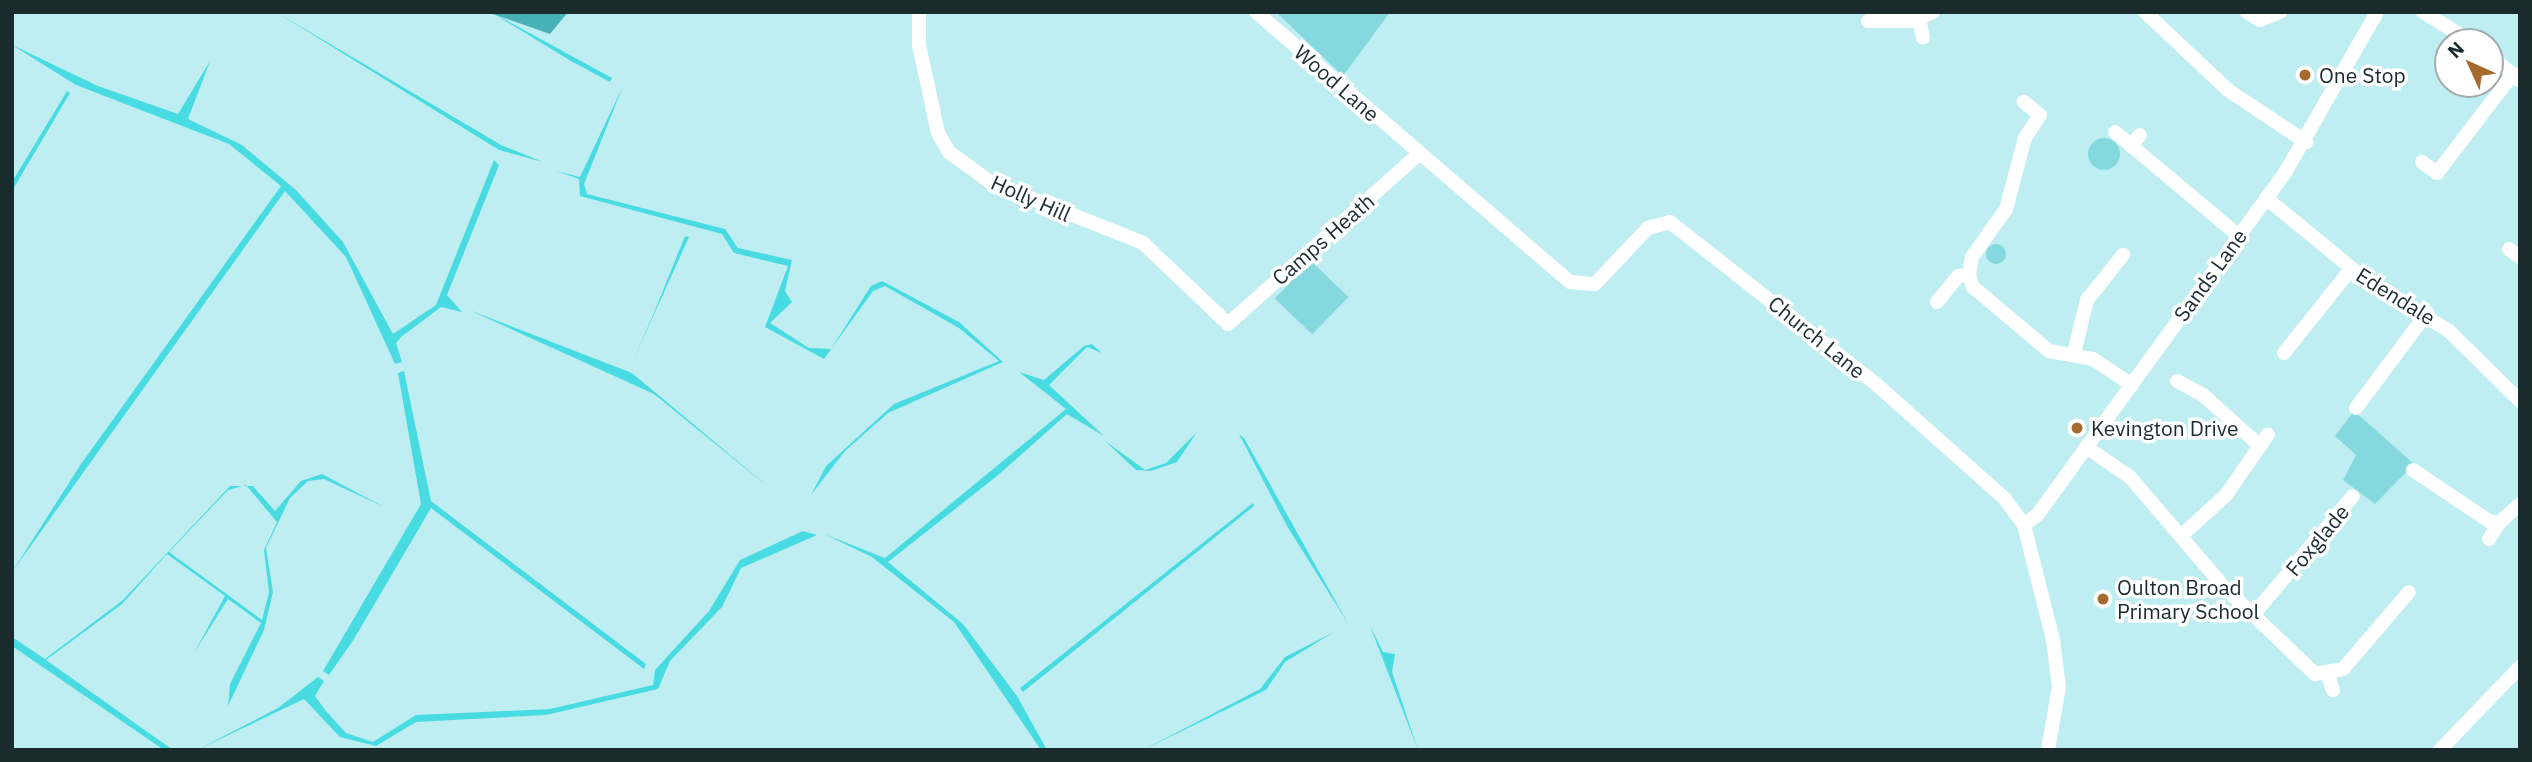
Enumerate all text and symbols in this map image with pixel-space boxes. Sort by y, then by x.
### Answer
north arrow [2434,28,2504,98]
text: N [2442,36,2469,63]
street label: Wood Lane [1289,39,1385,127]
place label: One Stop [2319,62,2406,88]
marker: One Stop [2297,67,2313,83]
street label: Holly Hill [987,169,1075,227]
street label: Camps Heath [1267,188,1379,290]
street label: Sands Lane [2168,224,2252,326]
street label: Edendale [2352,262,2440,330]
street label: Church Lane [1764,290,1870,384]
place label: Kevington Drive [2091,415,2238,441]
marker: Kevington Drive [2069,420,2085,436]
street label: Foxglade [2280,499,2354,581]
place label: Oulton Broad Primary School [2117,574,2259,624]
marker: Oulton Broad Primary School [2095,591,2111,607]

